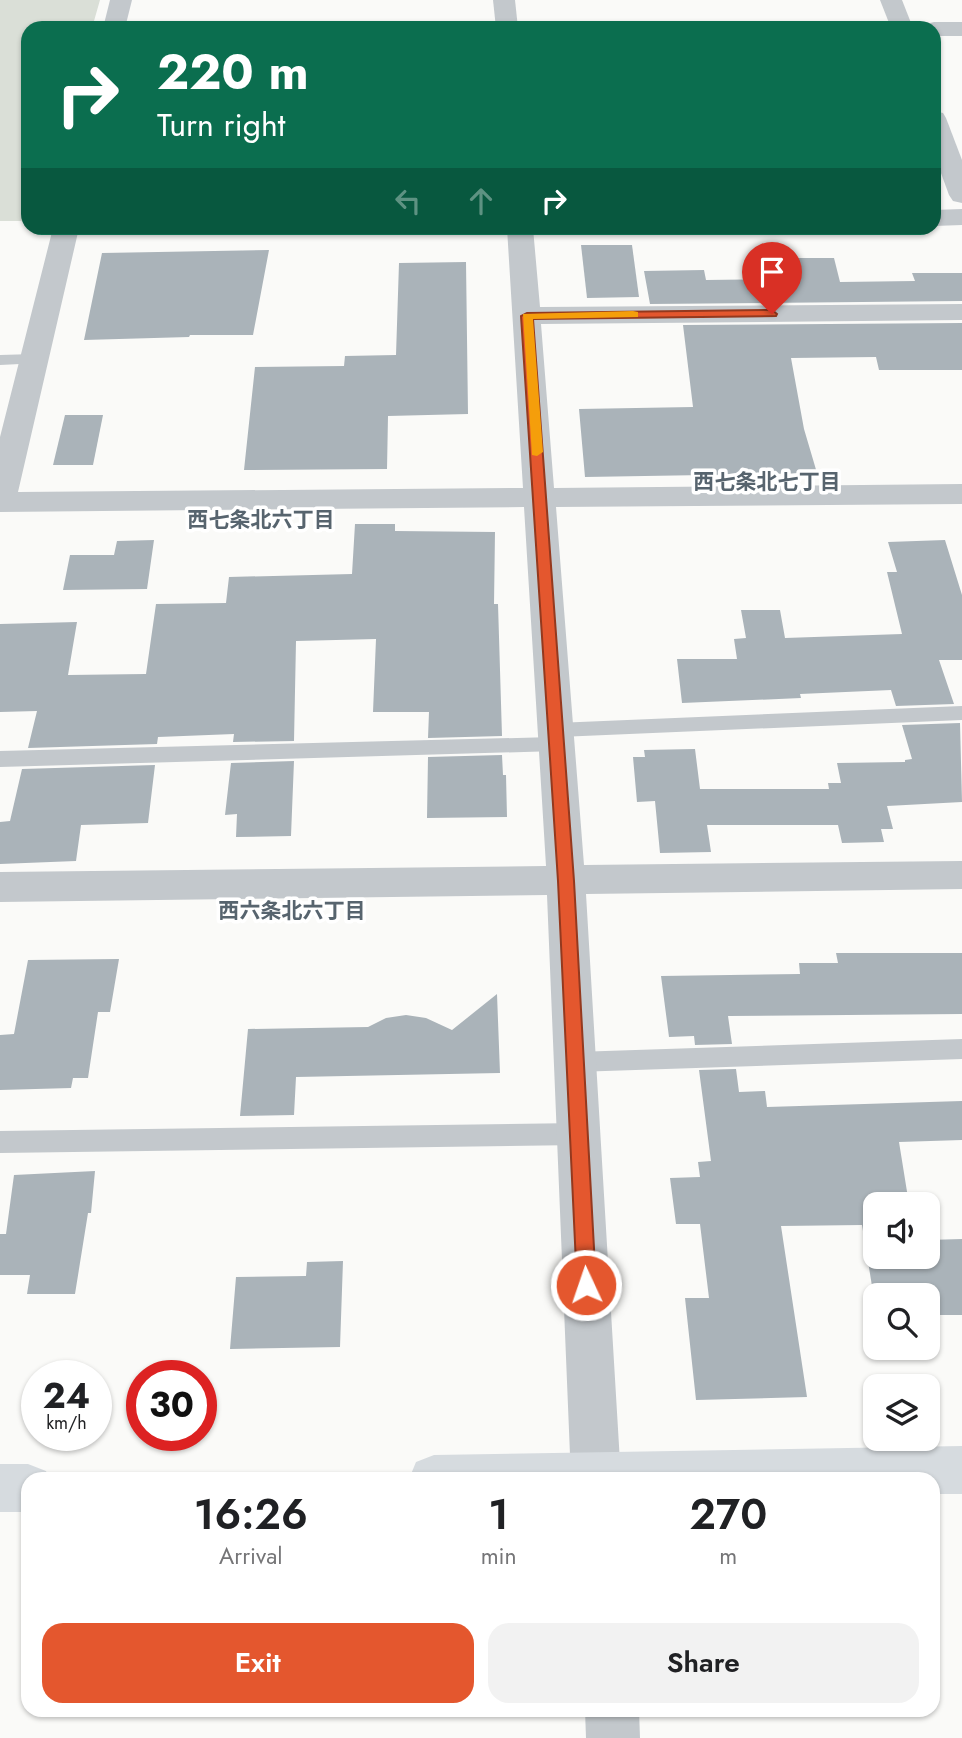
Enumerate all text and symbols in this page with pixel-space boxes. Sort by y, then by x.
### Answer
text: 220 m [157,37,309,107]
icon: right [42,49,133,140]
text: Turn right [157,102,286,148]
icon: left [389,182,427,220]
icon: ahead [462,182,500,220]
icon: right [535,182,573,220]
pin [742,242,802,314]
icon: arrive [753,253,791,291]
district label: 西七条北七丁目 [694,467,841,497]
district label: 西七条北六丁目 [188,505,335,535]
district label: 西六条北六丁目 [219,896,366,926]
map controls [863,1192,940,1451]
button: sound [863,1192,940,1269]
position arrow [549,1248,623,1322]
button: search [863,1283,940,1360]
speed limit sign: 30 [126,1360,217,1451]
text: 24 [43,1371,90,1421]
button: layers [863,1374,940,1451]
text: km/h [46,1410,87,1436]
text: 16:26 [194,1484,308,1545]
text: 1 [488,1484,509,1545]
text: 270 [689,1484,767,1545]
text: Arrival [219,1539,283,1573]
text: min [481,1539,517,1573]
text: m [719,1539,737,1573]
button: Exit [42,1623,474,1703]
button: Share [488,1623,919,1703]

